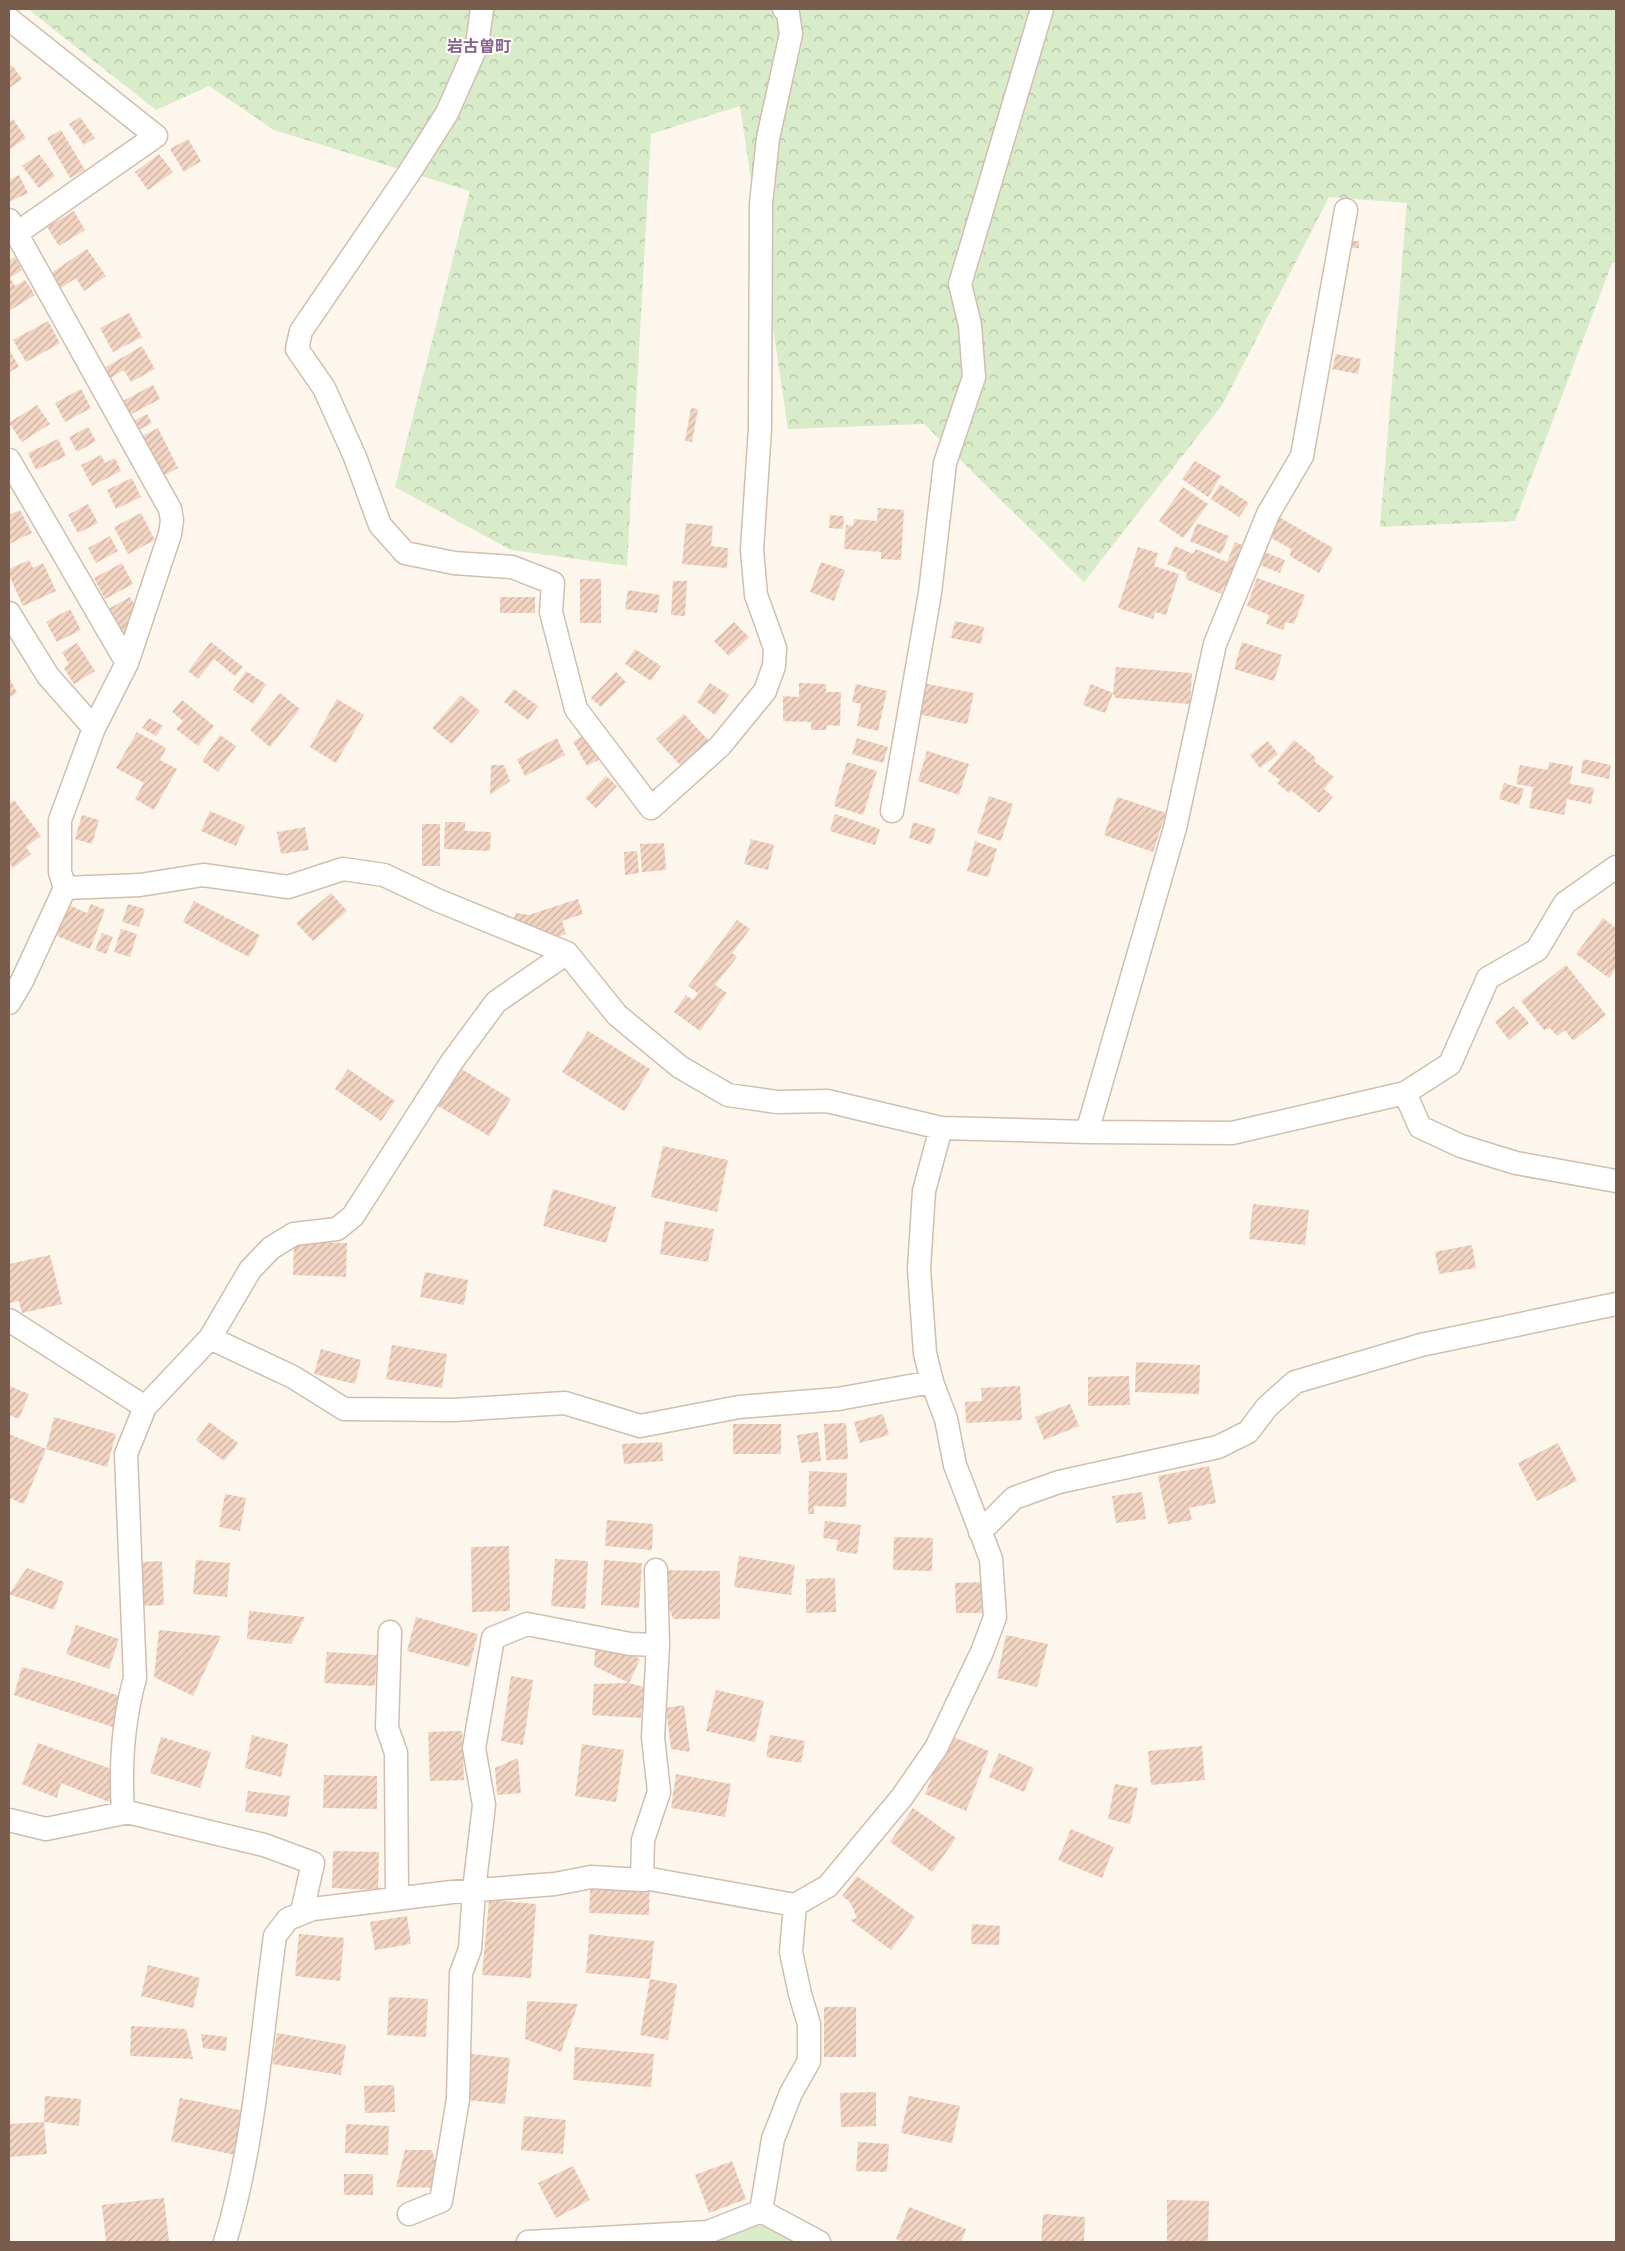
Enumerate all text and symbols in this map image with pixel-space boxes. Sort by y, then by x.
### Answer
district label: 岩古曽町 [447,38,511,55]

